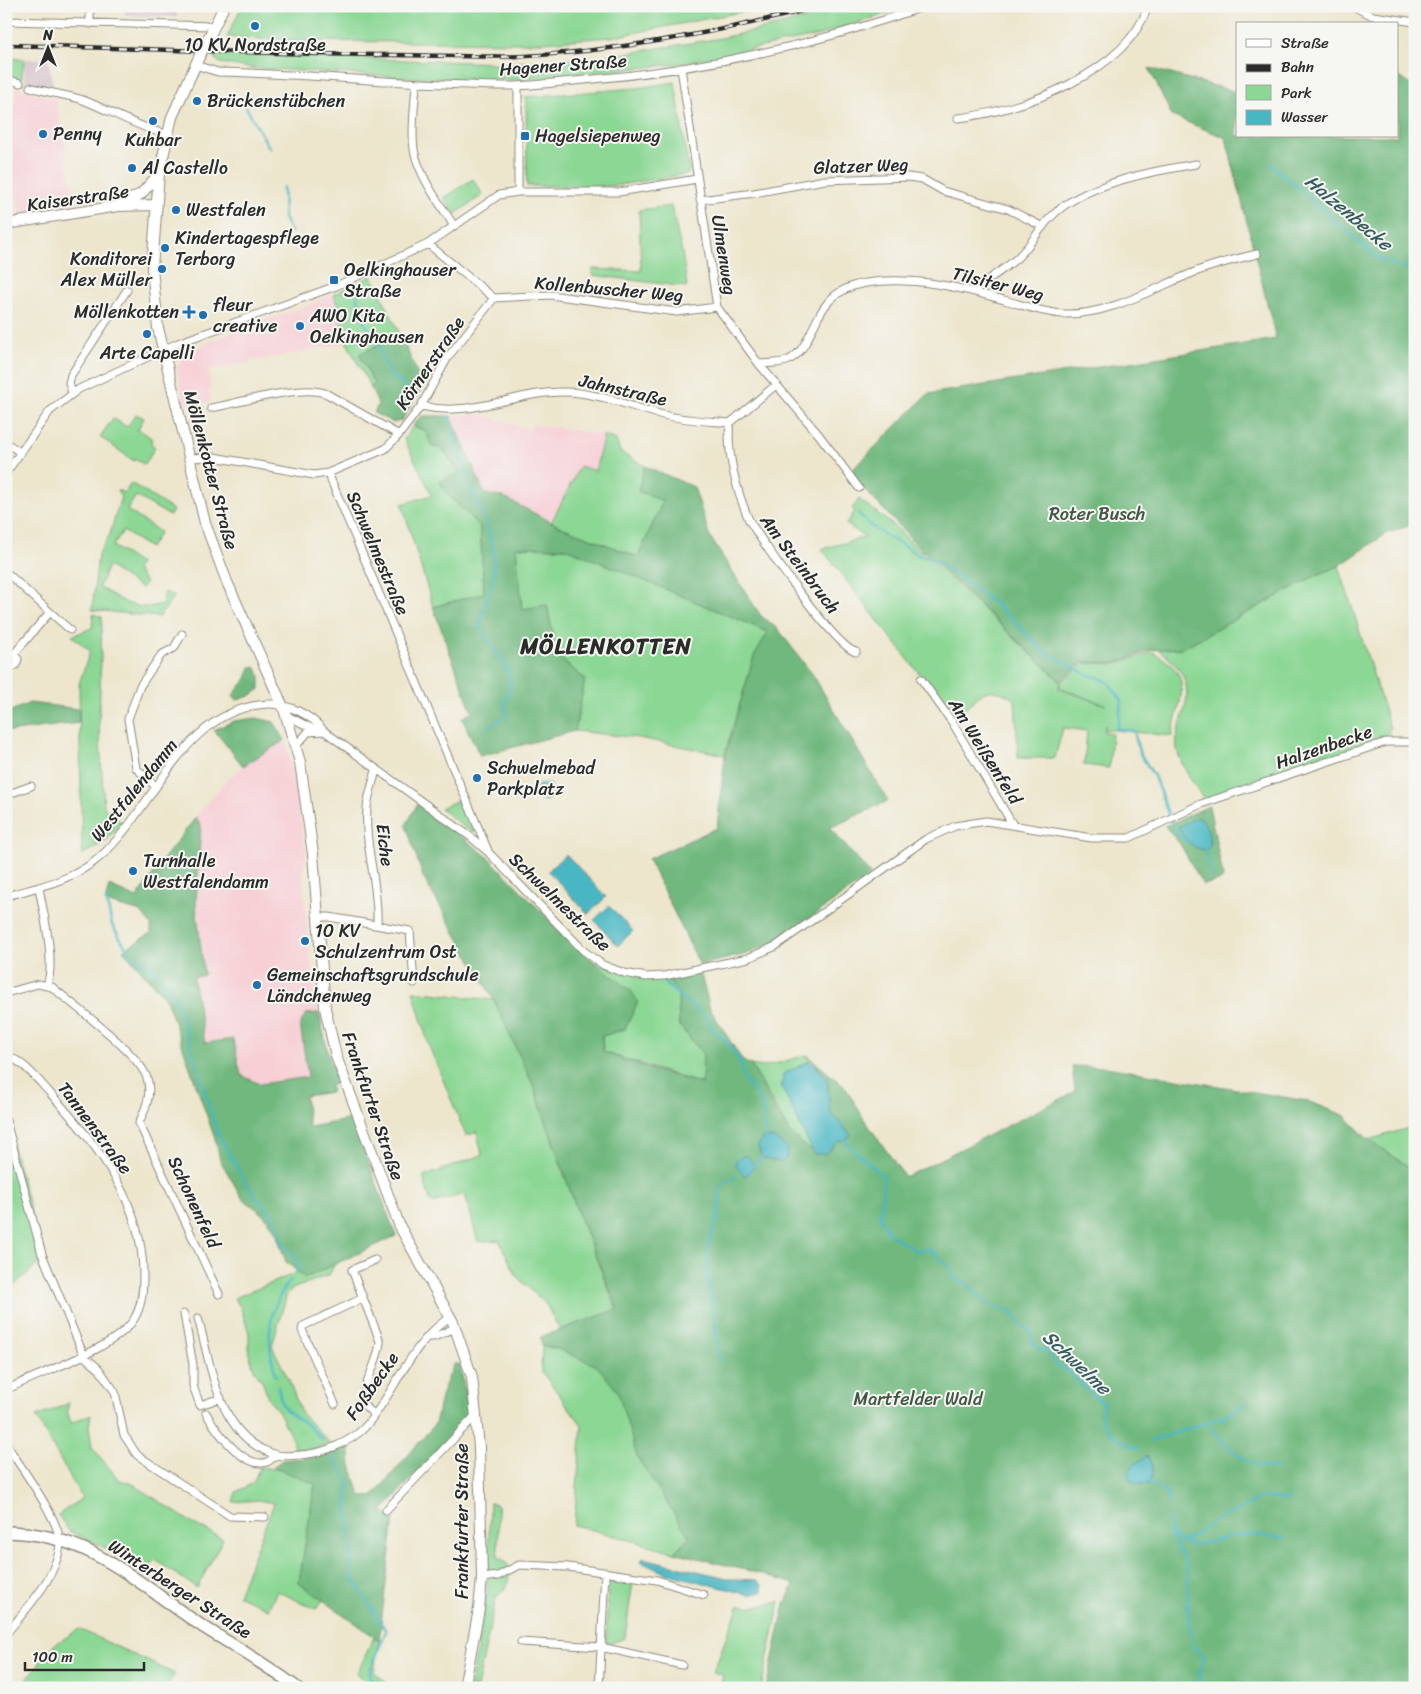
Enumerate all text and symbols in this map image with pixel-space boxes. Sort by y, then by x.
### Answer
marker: 10 KV Nordstraße [249,20,261,32]
north arrow [22,22,72,72]
legend [1236,22,1398,138]
text: N [42,23,53,48]
place label: 10 KV Nordstraße [184,29,326,61]
text: Straße [1281,30,1329,56]
street label: Hagener Straße [498,45,628,85]
text: Bahn [1281,54,1314,80]
text: Park [1281,80,1312,106]
place label: Brückenstübchen [207,85,346,117]
marker: Brückenstübchen [191,95,203,107]
text: Wasser [1281,104,1329,130]
marker: Kuhbar [147,115,159,127]
place label: Penny [53,118,103,150]
place label: Hagelsiepenweg [535,120,661,152]
place label: Kuhbar [125,124,183,156]
marker: Penny [37,128,49,140]
marker: Hagelsiepenweg [519,130,531,142]
street label: Glatzer Weg [813,148,909,184]
place label: Al Castello [141,152,228,184]
marker: Al Castello [126,162,138,174]
water label: Halzenbecke [1297,166,1402,261]
street label: Kaiserstraße [25,175,131,221]
place label: Westfalen [186,194,266,226]
marker: Westfalen [170,204,182,216]
street label: Ulmenweg [702,213,746,297]
place label: Kindertagespflege Terborg [175,222,319,275]
marker: Kindertagespflege Terborg [159,242,171,254]
place label: Konditorei Alex Müller [60,243,154,296]
place label: Oelkinghauser Straße [344,254,457,307]
street label: Tilsiter Weg [949,257,1047,311]
marker: Konditorei Alex Müller [156,263,168,275]
street label: Kollenbuscher Weg [533,267,685,311]
marker: Oelkinghauser Straße [328,274,340,286]
place label: fleur creative [213,289,278,342]
place label: Möllenkotten [74,296,179,328]
place label: AWO Kita Oelkinghausen [309,300,424,353]
marker: Möllenkotten [183,306,195,318]
marker: fleur creative [197,309,209,321]
street label: Körnerstraße [387,309,473,416]
marker: AWO Kita Oelkinghausen [294,320,306,332]
marker: Arte Capelli [141,328,153,340]
place label: Arte Capelli [99,337,195,369]
street label: Jahnstraße [575,364,670,416]
street label: Möllenkotter Straße [174,387,248,553]
street label: Schwelmestraße [337,486,419,620]
park label: Roter Busch [1049,498,1145,530]
street label: Am Steinbruch [751,506,849,621]
district label: MÖLLENKOTTEN [519,627,692,666]
street label: Am Weißenfeld [939,690,1031,812]
street label: Halzenbecke [1271,715,1377,779]
street label: Westfalendamm [82,731,186,849]
place label: Schwelmebad Parkplatz [487,752,596,805]
marker: Schwelmebad Parkplatz [471,772,483,784]
street label: Eiche [367,822,403,868]
street label: Schwelmestraße [501,844,619,960]
place label: Turnhalle Westfalendamm [143,845,269,898]
marker: Turnhalle Westfalendamm [127,865,139,877]
place label: 10 KV Schulzentrum Ost [315,915,457,968]
marker: 10 KV Schulzentrum Ost [299,935,311,947]
place label: Gemeinschaftsgrundschule Ländchenweg [267,959,479,1012]
marker: Gemeinschaftsgrundschule Ländchenweg [251,979,263,991]
street label: Frankfurter Straße [333,1027,413,1185]
street label: Tannenstraße [49,1074,141,1182]
street label: Schonenfeld [159,1151,230,1255]
water label: Schwelme [1035,1322,1120,1405]
street label: Foßbecke [337,1345,408,1427]
park label: Martfelder Wald [854,1383,984,1415]
street label: Frankfurter Straße [446,1443,478,1599]
street label: Winterberger Straße [102,1530,259,1648]
scale bar [25,1639,144,1671]
text: 100 m [32,1644,73,1670]

